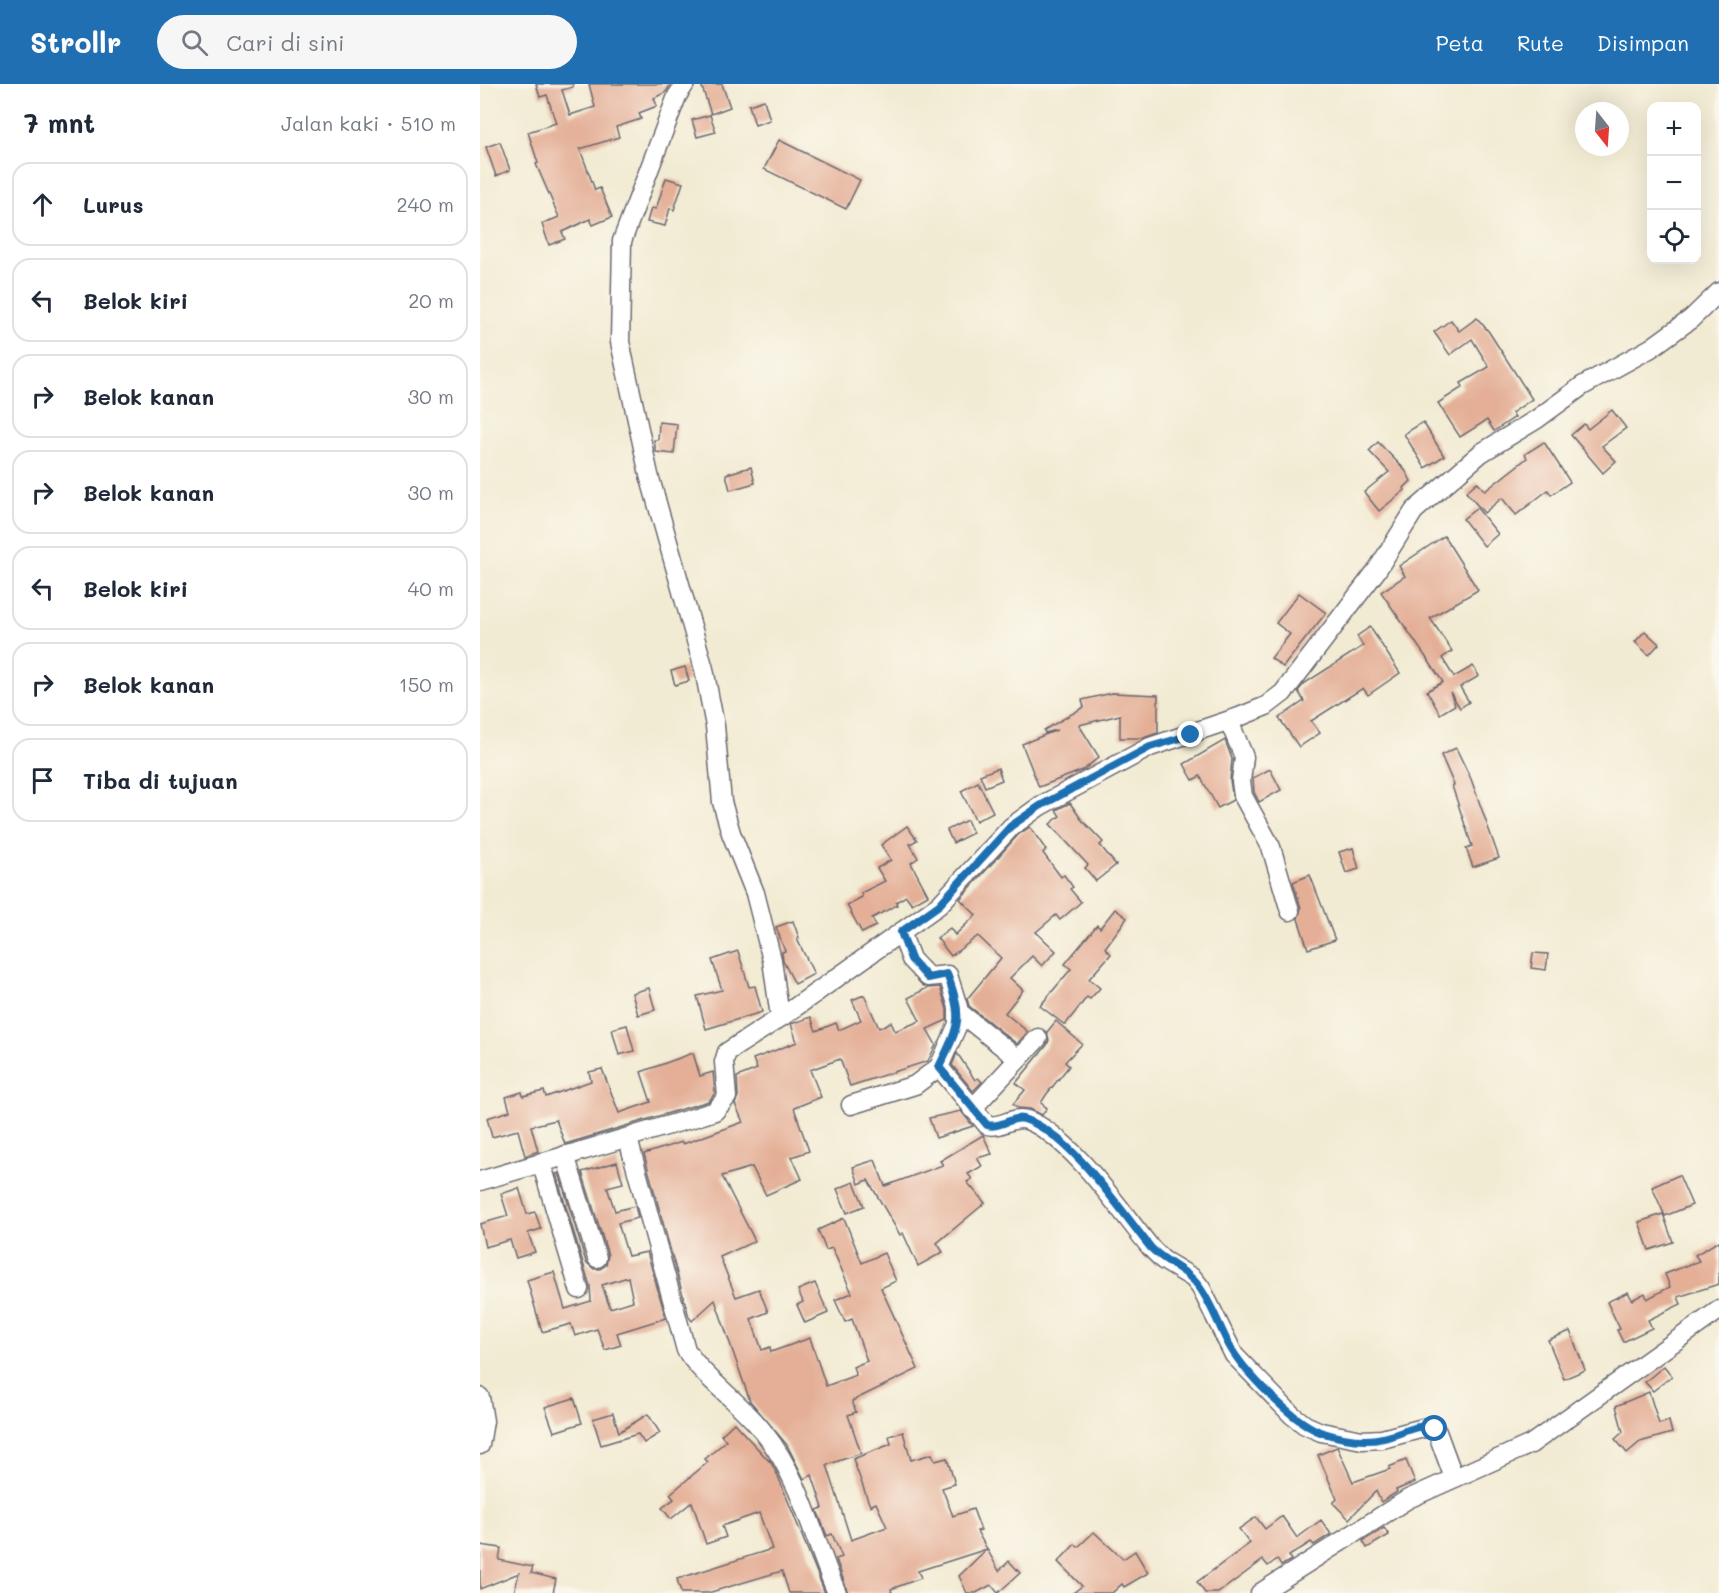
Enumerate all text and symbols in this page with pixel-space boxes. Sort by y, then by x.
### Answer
search box [157,15,577,69]
text: Strollr [30,24,121,60]
icon: search [178,26,211,59]
text: Cari di sini [226,28,345,57]
text: Peta [1436,29,1484,56]
text: Rute [1517,29,1564,56]
text: Disimpan [1597,29,1689,56]
north arrow [1575,102,1629,156]
map controls [1647,102,1701,264]
button: + [1647,102,1701,156]
text: 7 mnt [24,106,95,140]
text: Jalan kaki · 510 m [281,110,456,136]
button: − [1647,156,1701,210]
icon: ahead [26,188,59,221]
text: Lurus [83,190,144,219]
text: 240 m [396,191,454,217]
button: locate [1647,210,1701,264]
icon: left [26,284,59,317]
text: Belok kiri [83,286,188,315]
text: 20 m [408,287,454,313]
icon: right [26,380,59,413]
text: Belok kanan [83,382,214,411]
text: 30 m [408,383,454,409]
icon: right [26,476,59,509]
text: Belok kanan [83,478,214,507]
text: 30 m [408,479,454,505]
icon: left [26,572,59,605]
text: Belok kiri [83,574,188,603]
text: 40 m [408,575,454,601]
icon: right [26,668,59,701]
text: Belok kanan [83,670,214,699]
text: 150 m [399,671,454,697]
route end [1177,721,1203,747]
icon: arrive [26,764,59,797]
text: Tiba di tujuan [83,766,238,795]
route start [1421,1415,1447,1441]

